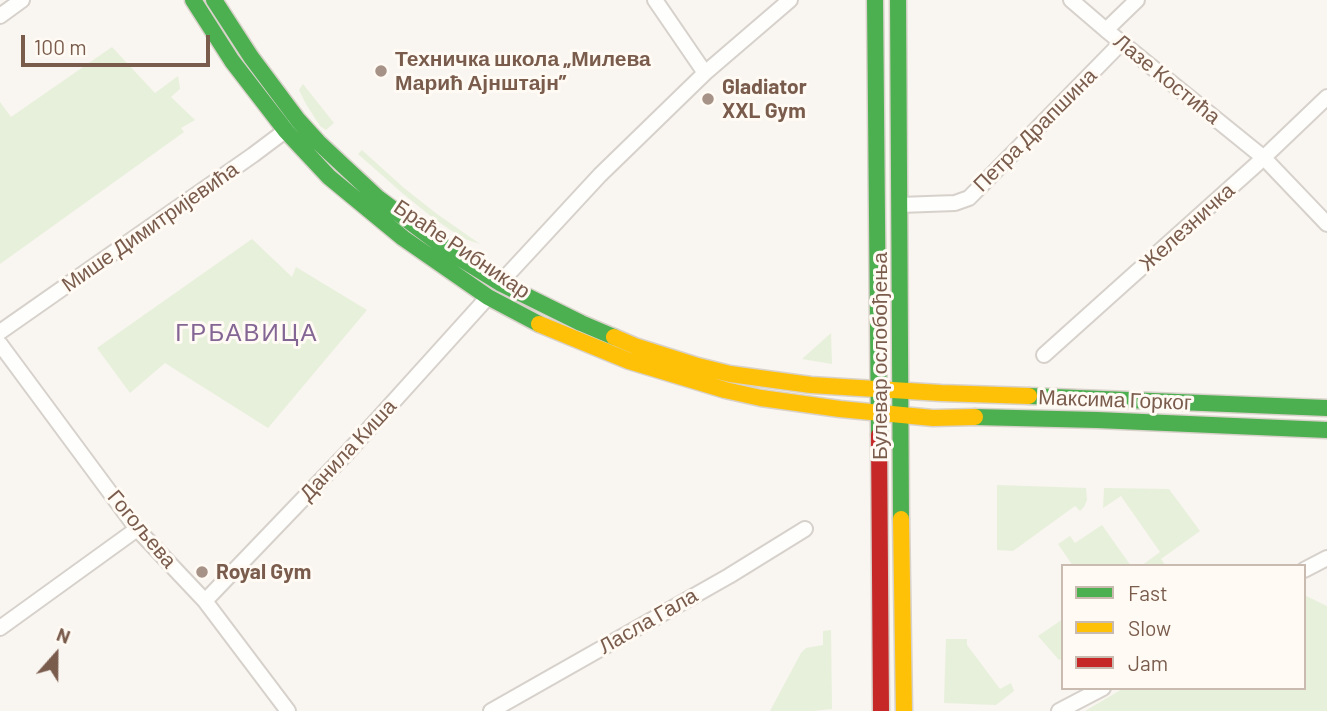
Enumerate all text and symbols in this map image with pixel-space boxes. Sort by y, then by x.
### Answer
scale bar [24,21,214,65]
street label: Лазе Костића [1109,28,1225,130]
text: 100 m [34,34,87,59]
place label: Техничка школа „Милева Марић Ајнштајн” [395,46,651,96]
marker: Техничка школа „Милева Марић Ајнштајн” [373,63,389,79]
street label: Петра Драпшина [968,63,1102,197]
place label: Gladiator XXL Gym [722,74,807,124]
marker: Gladiator XXL Gym [700,91,716,107]
street label: Мише Димитријевића [57,157,243,297]
street label: Железничка [1134,178,1240,276]
street label: Браће Рибникар [389,194,535,304]
street label: Булевар ослобођења [867,252,893,460]
district label: ГРБАВИЦА [176,319,318,347]
street label: Максима Горког [1038,385,1192,415]
street label: Данила Киша [295,394,401,506]
street label: Гогољева [102,485,182,573]
place label: Royal Gym [216,559,311,585]
marker: Royal Gym [194,564,210,580]
legend [1061,564,1306,690]
text: Fast [1128,580,1168,605]
street label: Ласла Гала [594,583,702,659]
text: Slow [1128,615,1171,640]
north arrow [21,620,91,690]
text: N [54,622,74,648]
text: Jam [1128,650,1168,675]

